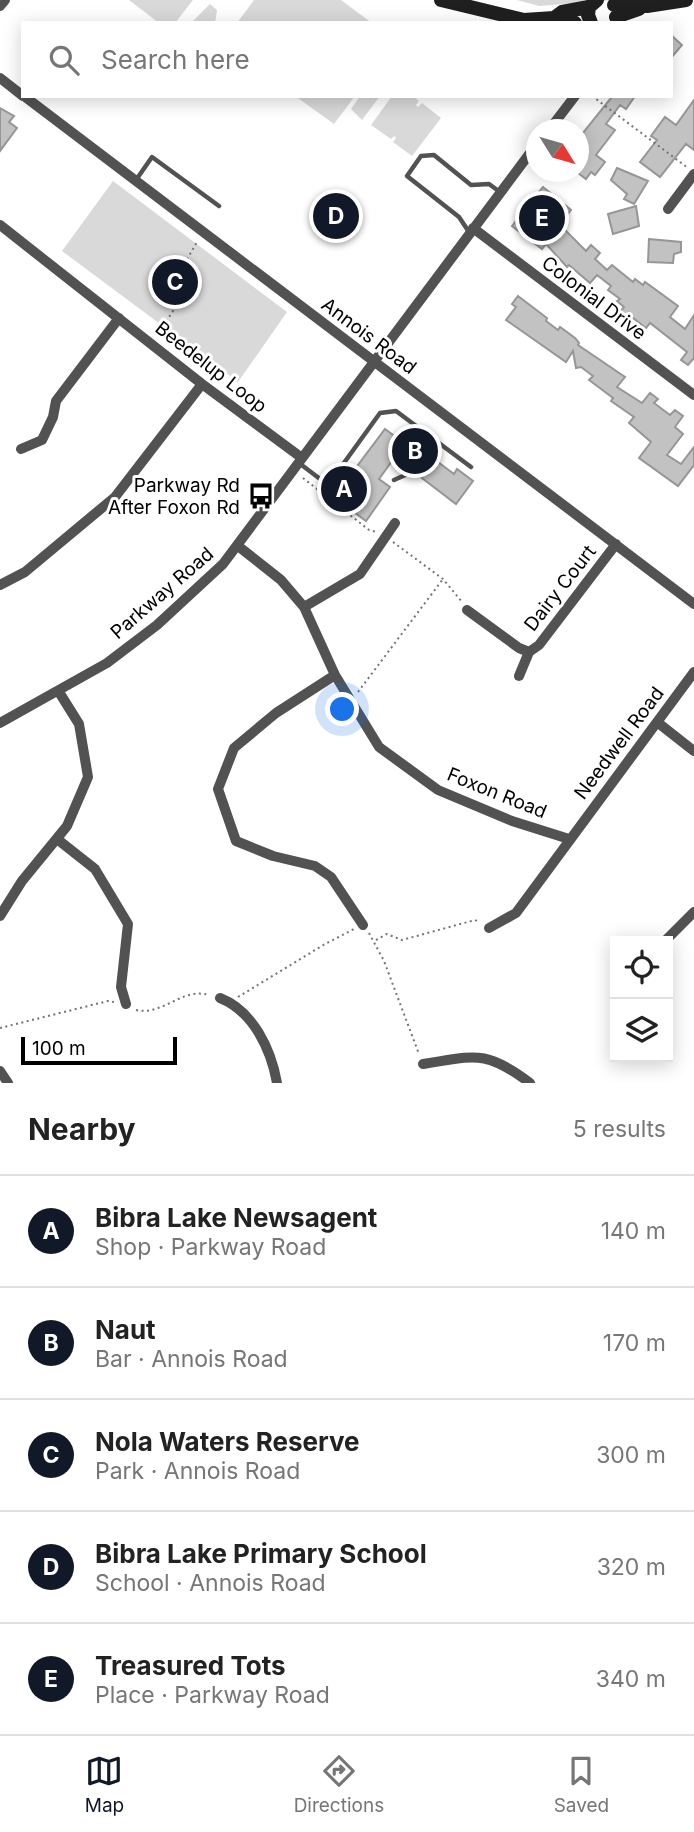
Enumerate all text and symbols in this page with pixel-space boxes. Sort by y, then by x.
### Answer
search box [21,21,673,98]
icon: search [45,41,83,79]
text: Search here [101,44,250,75]
north arrow [526,119,589,182]
pin: D [313,190,359,242]
pin: E [519,192,565,244]
street label: Colonial Drive [537,251,651,345]
pin: C [152,256,198,308]
street label: Annois Road [317,293,421,379]
street label: Beedelup Loop [151,316,271,418]
pin: B [392,425,438,477]
pin: A [321,463,367,515]
place label: Parkway Rd After Foxon Rd [108,474,240,519]
bus stop icon: Parkway Rd After Foxon Rd [246,481,276,511]
street label: Dairy Court [519,540,601,636]
street label: Parkway Road [106,542,218,644]
street label: Needwell Road [569,682,669,804]
your location [325,692,359,726]
street label: Foxon Road [444,763,550,823]
map controls [610,936,673,1062]
button: locate [610,936,673,999]
button: layers [610,999,673,1062]
scale bar [21,1034,177,1066]
text: 100 m [32,1037,86,1060]
text: Nearby [28,1111,136,1147]
text: 5 results [573,1115,666,1143]
text: Bibra Lake Newsagent [95,1202,377,1233]
text: A [42,1217,60,1245]
text: 140 m [601,1217,666,1245]
text: Shop · Parkway Road [95,1233,326,1261]
text: Naut [95,1314,156,1345]
text: B [43,1329,59,1357]
text: 170 m [603,1329,666,1357]
text: Bar · Annois Road [95,1345,288,1373]
text: Nola Waters Reserve [95,1426,360,1457]
text: C [42,1441,60,1469]
text: 300 m [596,1441,666,1469]
text: Park · Annois Road [95,1457,300,1485]
text: Bibra Lake Primary School [95,1538,427,1569]
text: D [43,1553,59,1581]
text: 320 m [597,1553,666,1581]
text: School · Annois Road [95,1569,326,1597]
text: Treasured Tots [95,1650,286,1681]
text: E [44,1665,58,1693]
text: 340 m [596,1665,666,1693]
text: Place · Parkway Road [95,1681,330,1709]
tab: Map [85,1752,124,1817]
tab: Directions [294,1752,384,1817]
tab: Saved [554,1752,609,1817]

